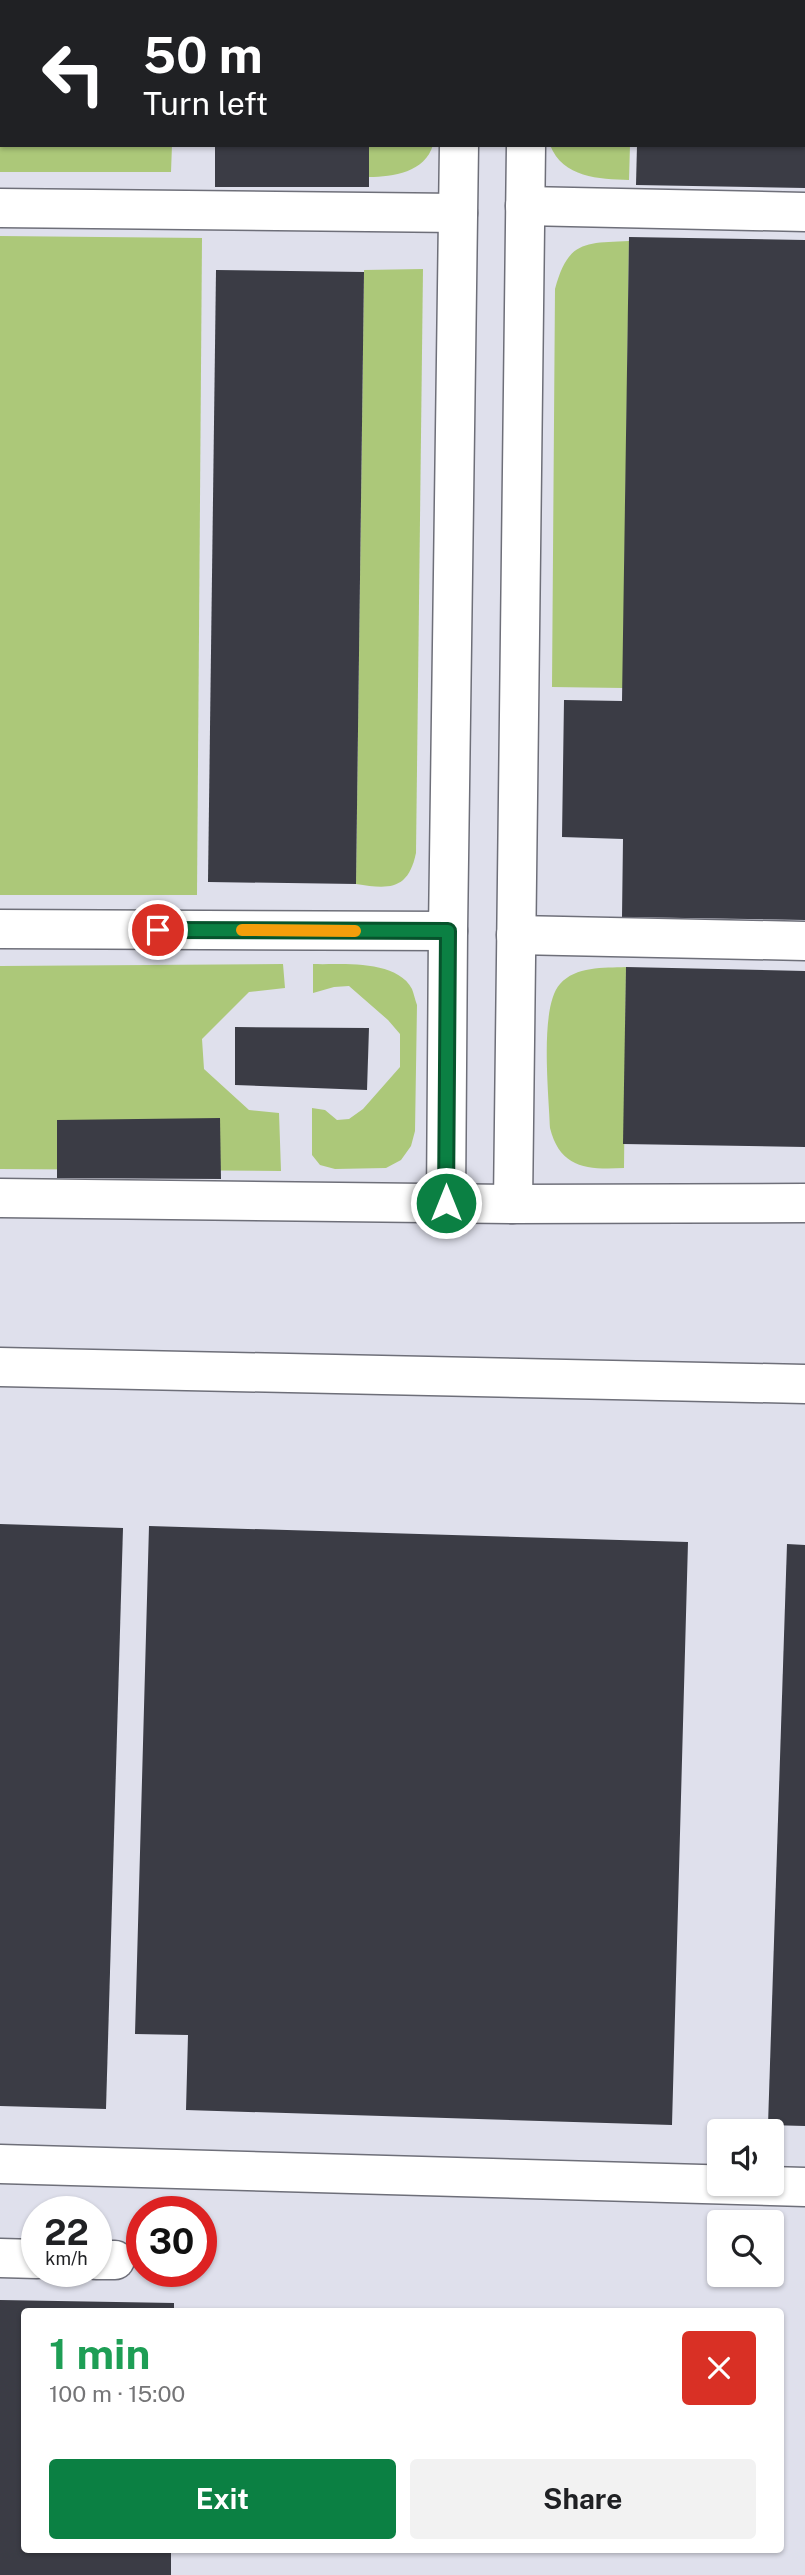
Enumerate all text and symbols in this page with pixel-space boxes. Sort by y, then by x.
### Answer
text: 50 m [143,26,263,84]
icon: left [28,28,119,119]
text: Turn left [143,85,268,122]
pin [128,900,188,960]
icon: arrive [139,911,177,949]
position arrow [409,1166,483,1240]
map controls [707,2119,784,2287]
button: sound [707,2119,784,2196]
speed limit sign: 30 [126,2196,217,2287]
button: search [707,2210,784,2287]
text: 22 [44,2212,89,2253]
text: km/h [45,2248,88,2269]
text: 1 min [49,2329,150,2378]
button: close [682,2331,756,2405]
text: 100 m · 15:00 [49,2380,185,2407]
button: Exit [49,2459,396,2539]
button: Share [410,2459,756,2539]

